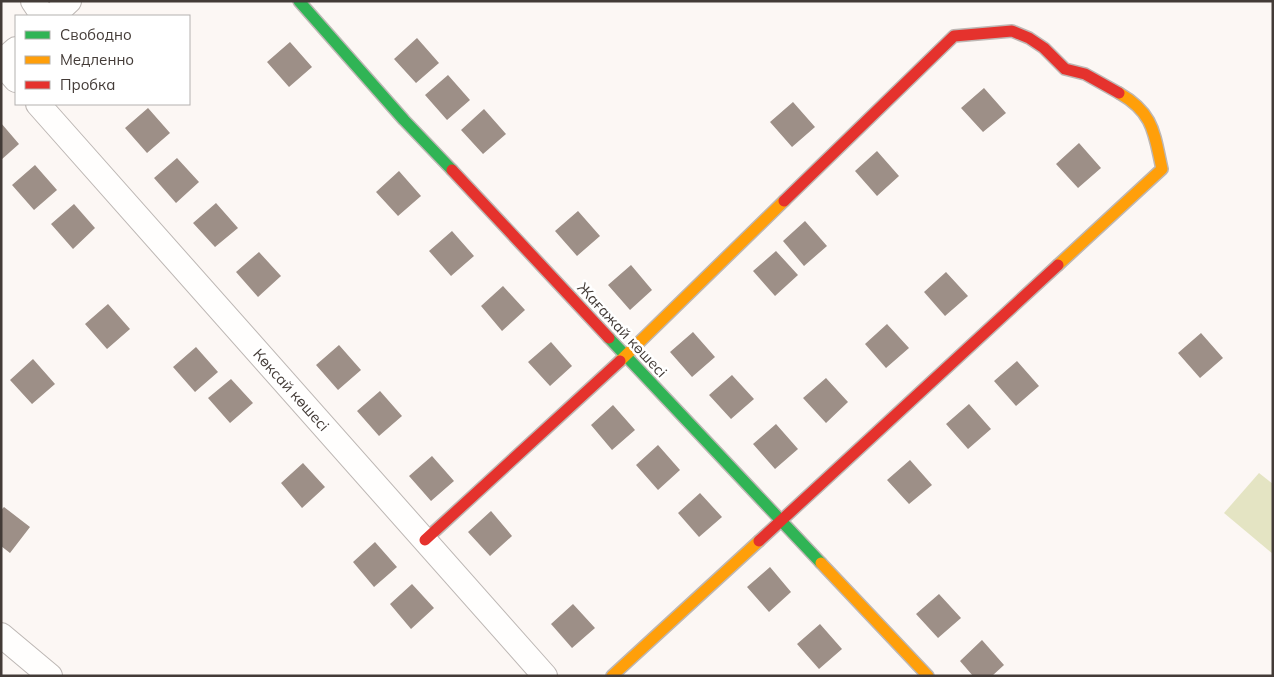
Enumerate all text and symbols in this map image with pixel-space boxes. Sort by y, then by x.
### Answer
legend [15,15,190,105]
text: Свободно [60,25,132,44]
text: Медленно [60,50,134,69]
text: Пробка [60,75,115,94]
street label: Жағажай көшесі [573,278,671,381]
street label: Көксай көшесі [249,344,333,435]

